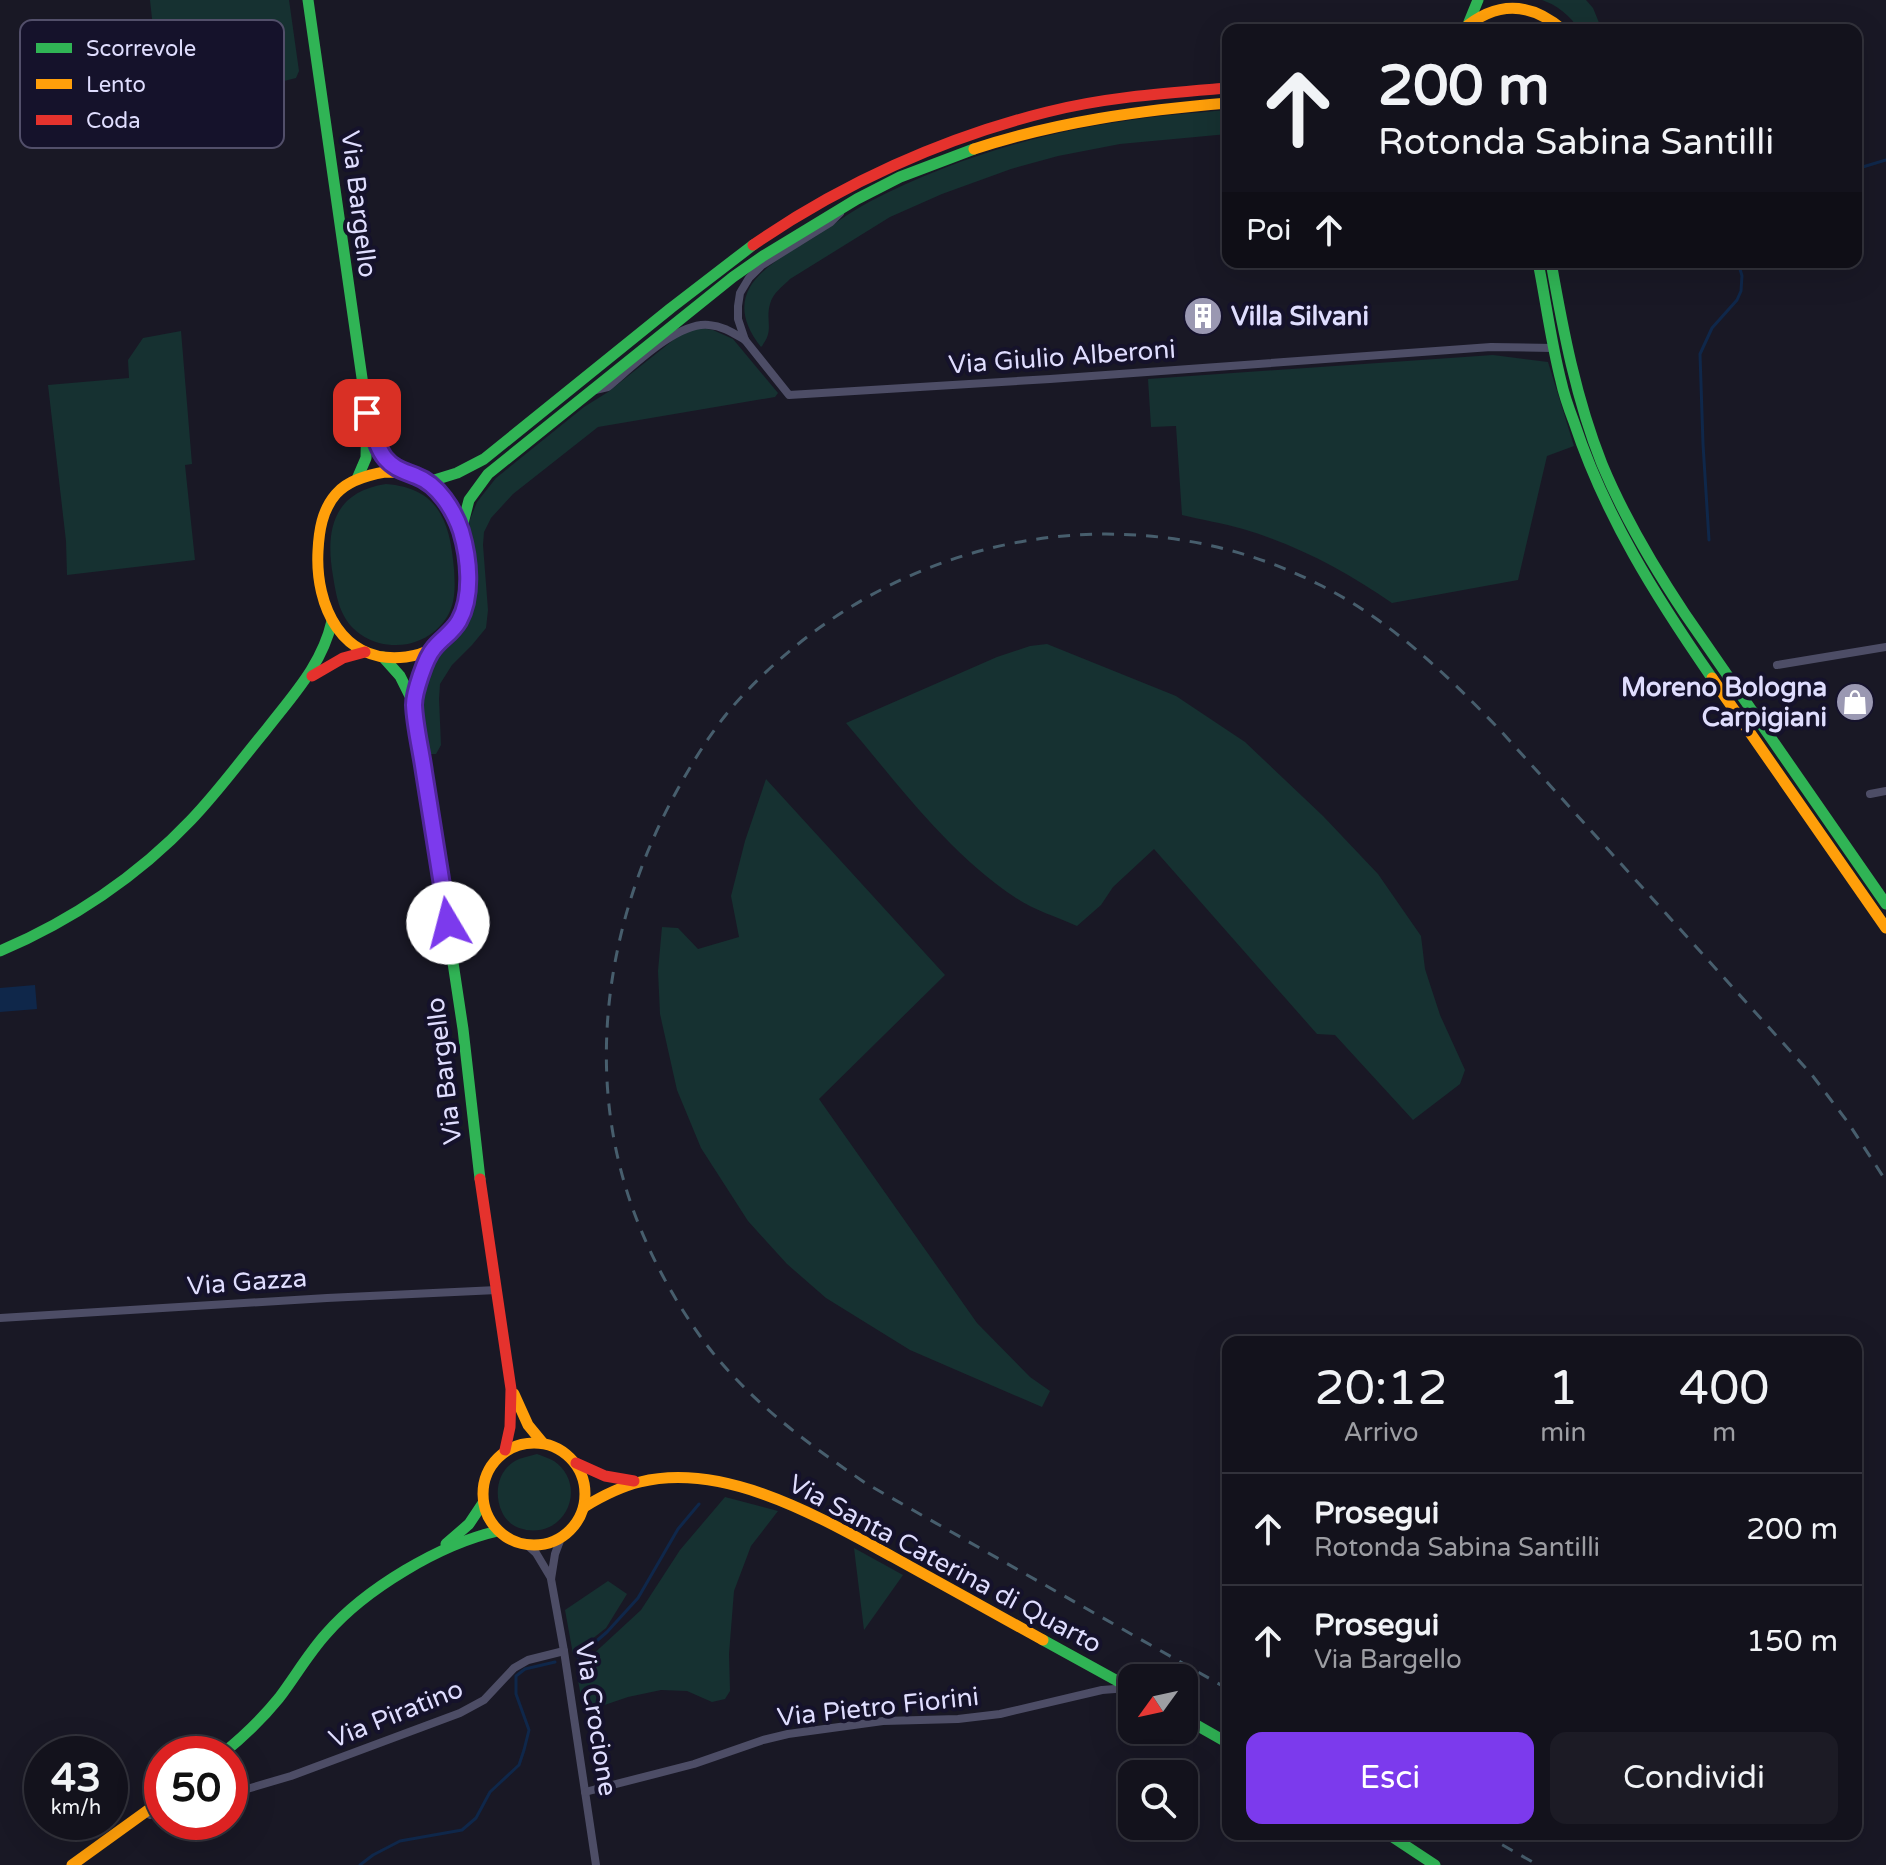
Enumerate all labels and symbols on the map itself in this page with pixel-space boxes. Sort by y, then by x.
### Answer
legend [20,20,284,148]
text: Scorrevole [86,36,196,62]
text: Lento [86,72,146,98]
text: Coda [86,108,141,134]
street label: Via Bargello [335,129,383,279]
building icon: Villa Silvani [1182,295,1224,337]
place label: Villa Silvani [1231,301,1369,332]
street label: Via Giulio Alberoni [947,334,1177,380]
pin [333,379,401,447]
place label: Moreno Bologna Carpigiani [1621,672,1827,733]
shop icon: Moreno Bologna Carpigiani [1834,681,1876,723]
position arrow [406,881,490,965]
street label: Via Bargello [420,996,468,1146]
street label: Via Gazza [186,1262,308,1302]
street label: Via Santa Caterina di Quarto [783,1468,1107,1660]
street label: Via Crocione [569,1640,623,1798]
north arrow [1118,1664,1198,1744]
street label: Via Piratino [325,1673,467,1755]
street label: Via Pietro Fiorini [776,1681,980,1733]
speed limit sign: 50 [144,1736,248,1840]

